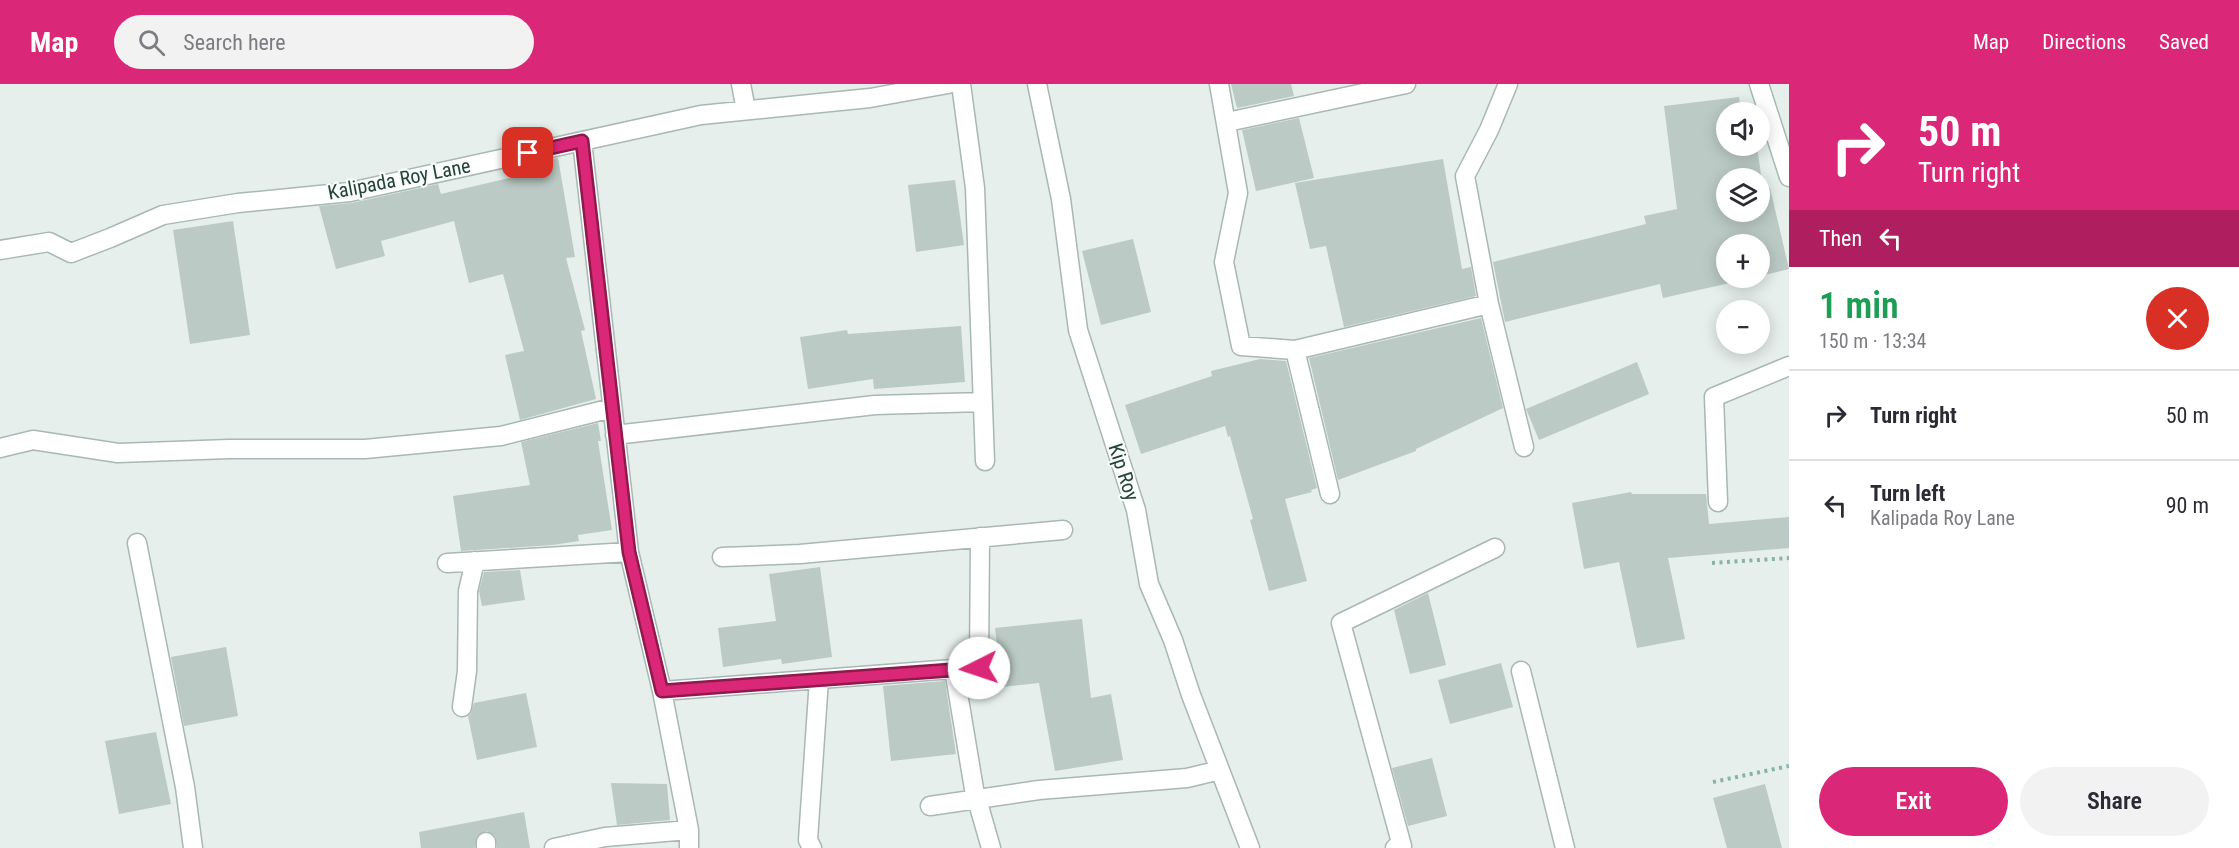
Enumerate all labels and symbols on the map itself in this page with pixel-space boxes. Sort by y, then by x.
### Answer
pin [502,127,553,178]
street label: Kalipada Roy Lane [326,153,472,205]
street label: Kip Roy [1104,440,1144,504]
position arrow [947,636,1011,700]

